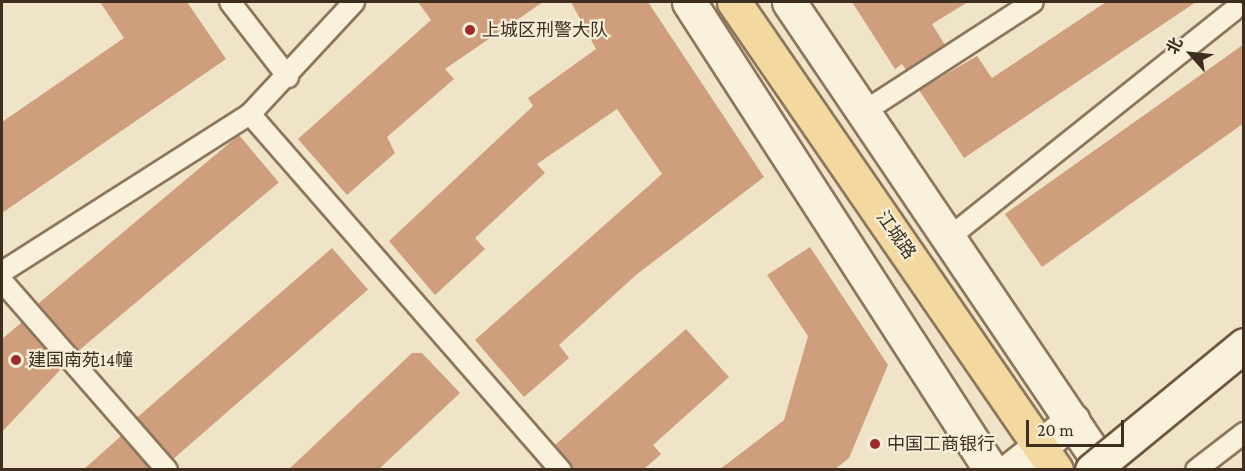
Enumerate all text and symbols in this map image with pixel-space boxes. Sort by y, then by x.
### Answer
place label: 上城区刑警大队 [482,19,608,41]
marker: 上城区刑警大队 [463,23,477,37]
north arrow [1161,24,1221,84]
text: 北 [1163,35,1186,57]
street label: 江城路 [872,207,920,263]
place label: 建国南苑14幢 [28,349,133,371]
marker: 建国南苑14幢 [9,353,23,367]
scale bar [1029,408,1126,446]
text: 20 m [1037,420,1074,440]
place label: 中国工商银行 [887,433,995,455]
marker: 中国工商银行 [868,437,882,451]

